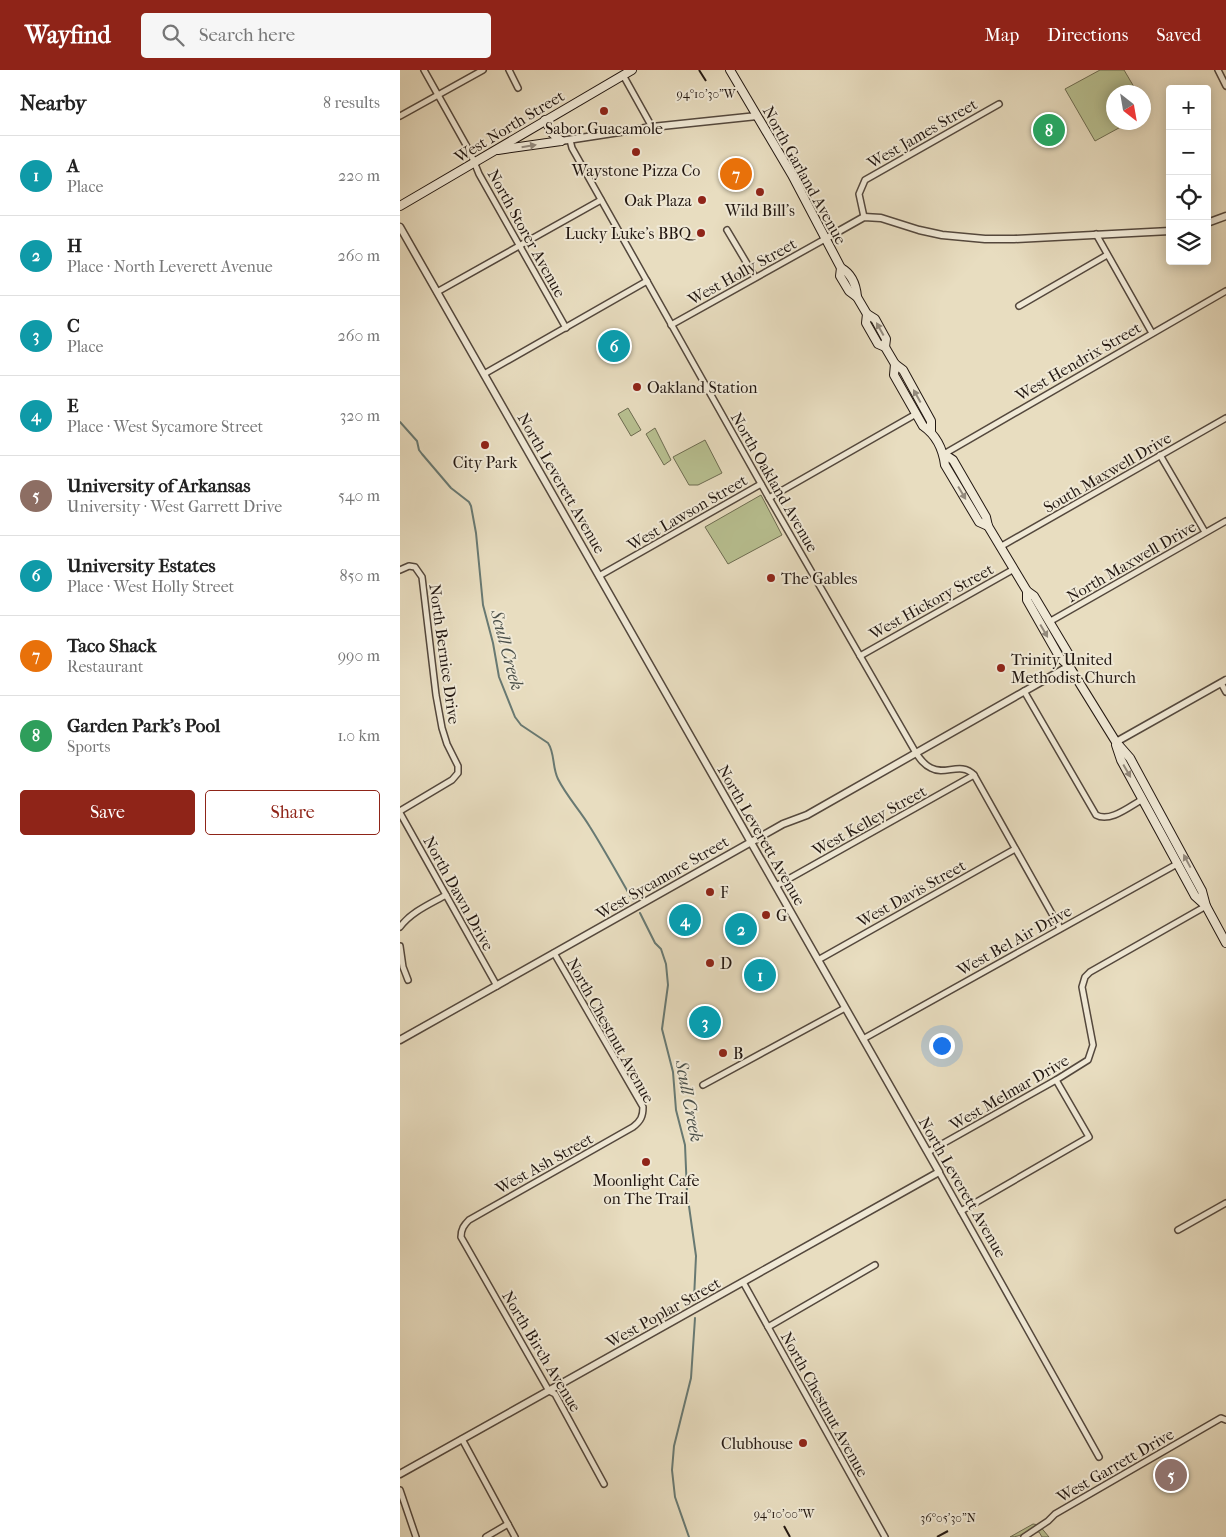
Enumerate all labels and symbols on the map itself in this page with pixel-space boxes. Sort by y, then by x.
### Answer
north arrow [1106,85,1151,130]
street label: West North Street [450,86,568,167]
text: 94°10'30"W [676,87,737,101]
street label: West James Street [863,94,981,173]
street label: North Garland Avenue [759,103,851,248]
marker: Sabor Guacamole [598,105,610,117]
pin: 8 [1033,111,1065,149]
place label: Sabor Guacamole [545,119,663,138]
one-way arrow [521,142,537,150]
marker: Waystone Pizza Co [630,146,642,158]
pin: 7 [720,155,752,193]
place label: Waystone Pizza Co [571,161,700,180]
street label: North Storer Avenue [484,166,570,301]
marker: Wild Bill's [754,186,766,198]
place label: Oak Plaza [624,191,693,210]
marker: Oak Plaza [696,194,708,206]
place label: Wild Bill's [724,201,795,220]
place label: Lucky Luke's BBQ [565,224,697,243]
marker: Lucky Luke's BBQ [695,227,707,239]
street label: West Holly Street [684,234,800,310]
street label: West Hendrix Street [1011,318,1145,406]
one-way arrow [876,321,884,336]
pin: 6 [598,327,630,365]
place label: Oakland Station [647,378,758,397]
marker: Oakland Station [631,381,643,393]
one-way arrow [913,388,921,403]
street label: North Oakland Avenue [727,409,822,555]
street label: North Leverett Avenue [514,410,610,557]
street label: South Maxwell Drive [1040,428,1175,517]
marker: City Park [479,439,491,451]
place label: City Park [453,453,518,472]
street label: West Lawson Street [623,470,751,555]
one-way arrow [957,486,966,499]
street label: North Maxwell Drive [1063,517,1199,606]
street label: West Hickory Street [865,559,997,644]
place label: The Gables [781,569,858,588]
marker: The Gables [765,572,777,584]
street label: North Bernice Drive [425,583,464,725]
water label: Scull Creek [485,607,527,693]
one-way arrow [1040,623,1048,638]
place label: Trinity United Methodist Church [1011,650,1136,687]
marker: Trinity United Methodist Church [995,662,1007,674]
street label: North Leverett Avenue [714,762,810,909]
one-way arrow [1123,764,1131,778]
street label: West Kelley Street [808,781,930,860]
street label: West Sycamore Street [592,832,732,924]
street label: North Dawn Drive [419,833,498,954]
one-way arrow [1182,855,1191,868]
street label: West Davis Street [853,856,969,932]
place label: F [720,883,729,902]
marker: F [704,886,716,898]
pin: 4 [669,901,701,939]
street label: West Bel Air Drive [953,901,1075,980]
place label: G [776,906,787,925]
marker: G [760,909,772,921]
pin: 2 [725,910,757,948]
street label: North Chestnut Avenue [563,954,658,1106]
place label: D [720,954,732,973]
pin: 1 [744,956,776,994]
marker: D [704,957,716,969]
pin: 3 [689,1003,721,1041]
your location [929,1033,955,1059]
place label: B [733,1044,743,1063]
marker: B [717,1047,729,1059]
street label: West Melmar Drive [945,1051,1072,1135]
water label: Scull Creek [670,1058,707,1144]
street label: North Leverett Avenue [915,1114,1011,1261]
street label: West Ash Street [491,1129,597,1199]
marker: Moonlight Cafe on The Trail [640,1156,652,1168]
place label: Moonlight Cafe on The Trail [593,1171,699,1208]
street label: West Poplar Street [602,1273,724,1352]
street label: North Birch Avenue [498,1287,585,1415]
street label: North Chestnut Avenue [777,1328,872,1480]
street label: West Garrett Drive [1053,1424,1177,1507]
place label: Clubhouse [721,1434,793,1453]
marker: Clubhouse [797,1437,809,1449]
pin: 5 [1155,1456,1187,1494]
text: 94°10'00"W [754,1507,816,1521]
text: 36°05'30"N [920,1511,976,1525]

